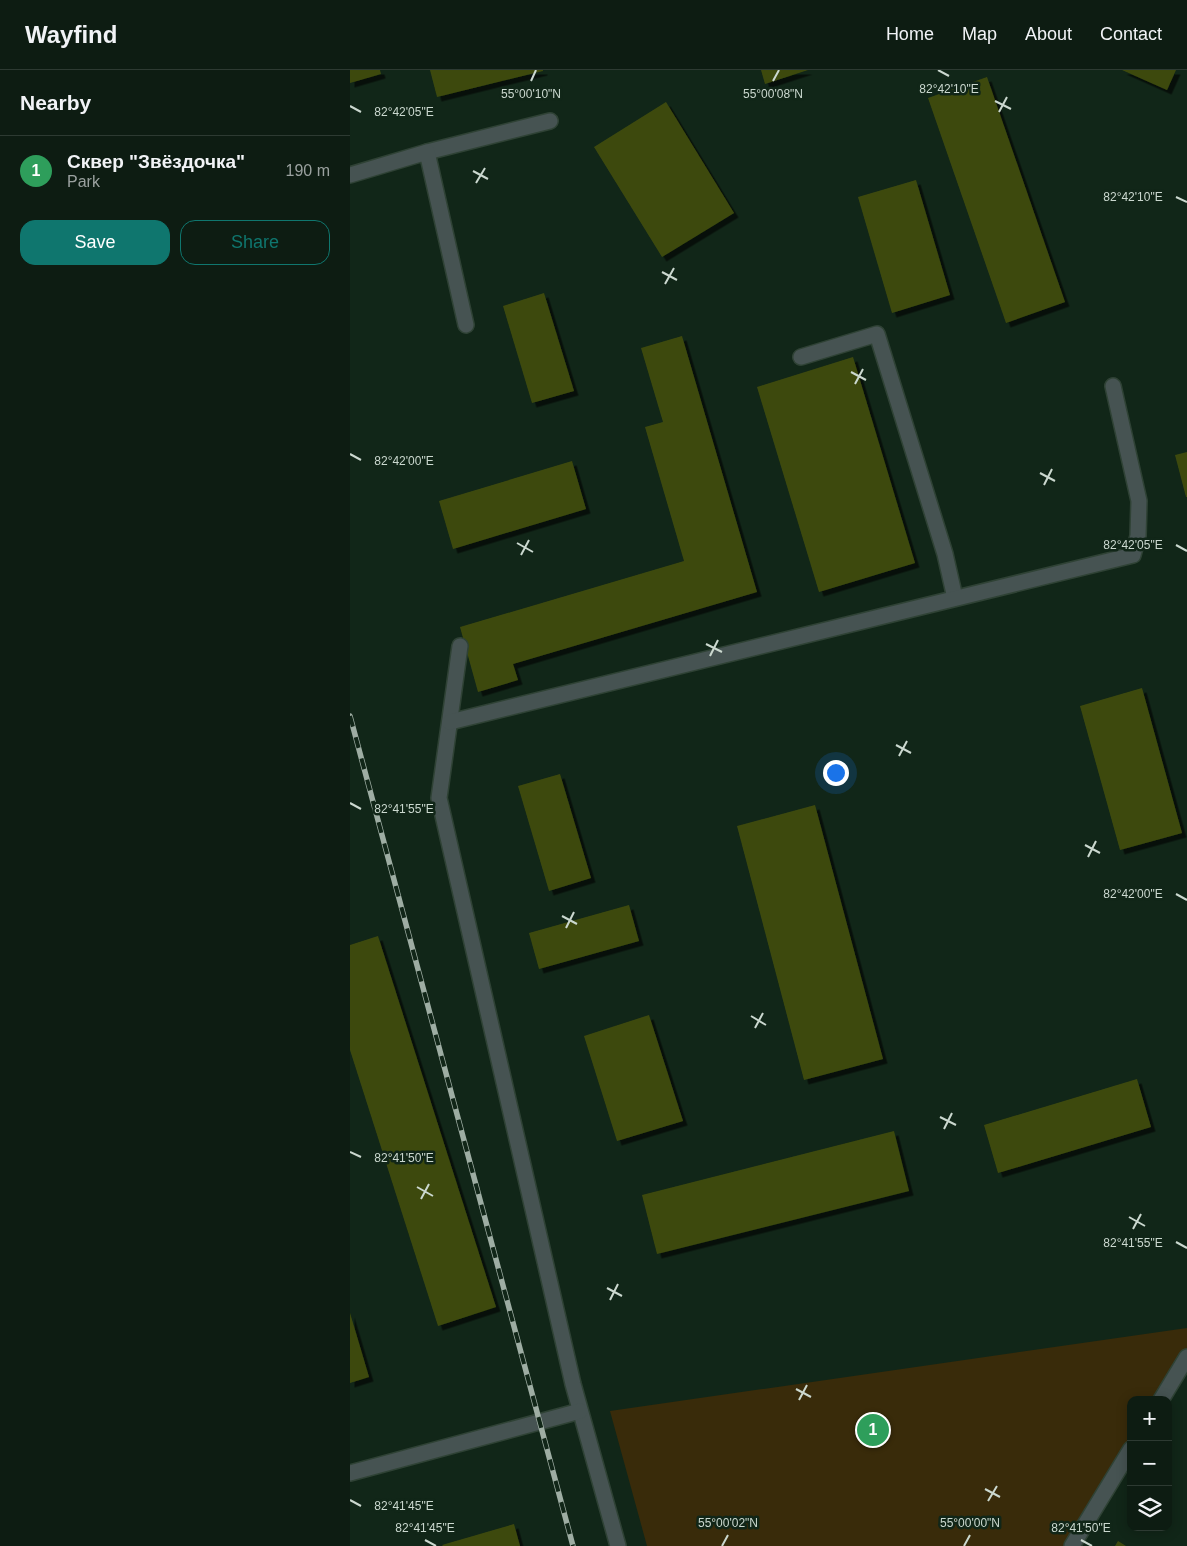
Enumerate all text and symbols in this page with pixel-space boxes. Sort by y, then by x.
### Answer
text: Wayfind [25,21,117,48]
text: Home [886,24,934,44]
text: Map [962,24,997,44]
text: About [1025,24,1072,44]
text: Contact [1100,24,1162,44]
text: 82°42'10"E [919,82,979,96]
text: 55°00'10"N [501,87,561,101]
text: 55°00'08"N [743,87,803,101]
text: Nearby [20,91,91,114]
text: 82°42'05"E [374,105,434,119]
text: Сквер "Звёздочка" [67,151,245,172]
text: 1 [32,162,40,179]
text: 190 m [286,162,330,179]
text: Park [67,173,100,190]
text: 82°42'10"E [1103,190,1163,204]
button: Save [20,220,170,265]
button: Share [180,220,330,265]
text: 82°42'00"E [374,454,434,468]
text: 82°42'05"E [1103,538,1163,552]
your location [823,760,849,786]
text: 82°41'55"E [374,802,434,816]
text: 82°42'00"E [1103,887,1163,901]
text: 82°41'50"E [374,1151,434,1165]
text: 82°41'55"E [1103,1236,1163,1250]
map controls [1127,1396,1172,1531]
button: + [1127,1396,1172,1441]
pin: 1 [857,1411,889,1449]
button: − [1127,1441,1172,1486]
button: layers [1127,1486,1172,1531]
text: 82°41'45"E [374,1499,434,1513]
text: 55°00'02"N [698,1516,758,1530]
text: 55°00'00"N [940,1516,1000,1530]
text: 82°41'45"E [395,1521,455,1535]
text: 82°41'50"E [1051,1521,1111,1535]

